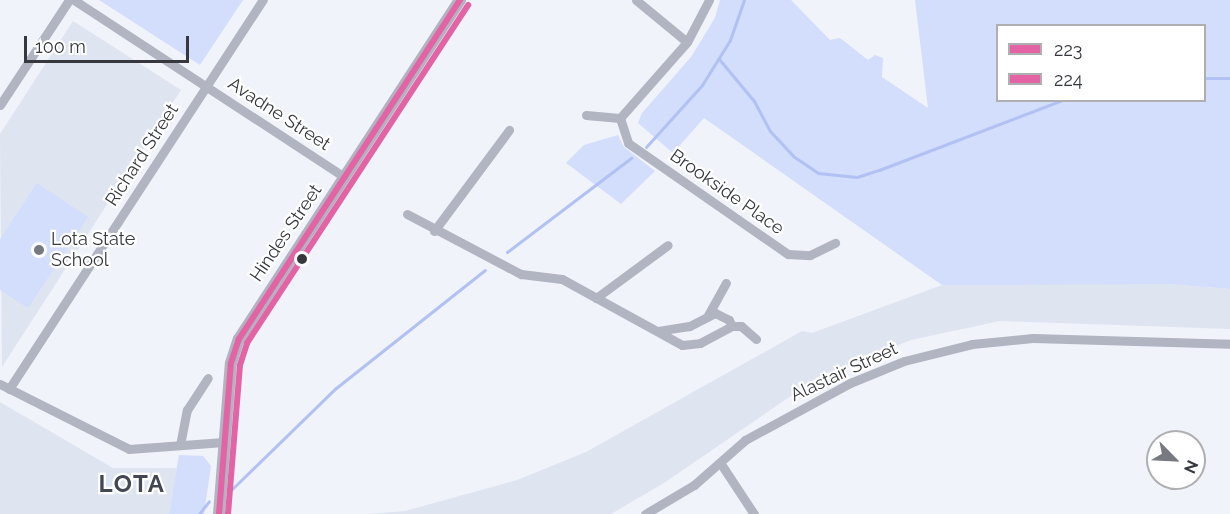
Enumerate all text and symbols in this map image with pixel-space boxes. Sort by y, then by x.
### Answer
scale bar [27,24,192,62]
legend [996,24,1206,102]
text: 100 m [35,36,86,57]
text: 223 [1054,39,1082,60]
text: 224 [1054,69,1083,90]
street label: Avadne Street [224,73,334,155]
street label: Richard Street [101,100,183,210]
street label: Brookside Place [666,145,788,239]
street label: Hindes Street [246,180,326,286]
place label: Lota State School [51,229,135,272]
marker: Lota State School [32,243,46,257]
unlabelled marker [296,253,308,265]
street label: Alastair Street [787,338,901,406]
north arrow [1146,430,1206,490]
text: N [1180,457,1202,476]
district label: LOTA [99,470,165,498]

